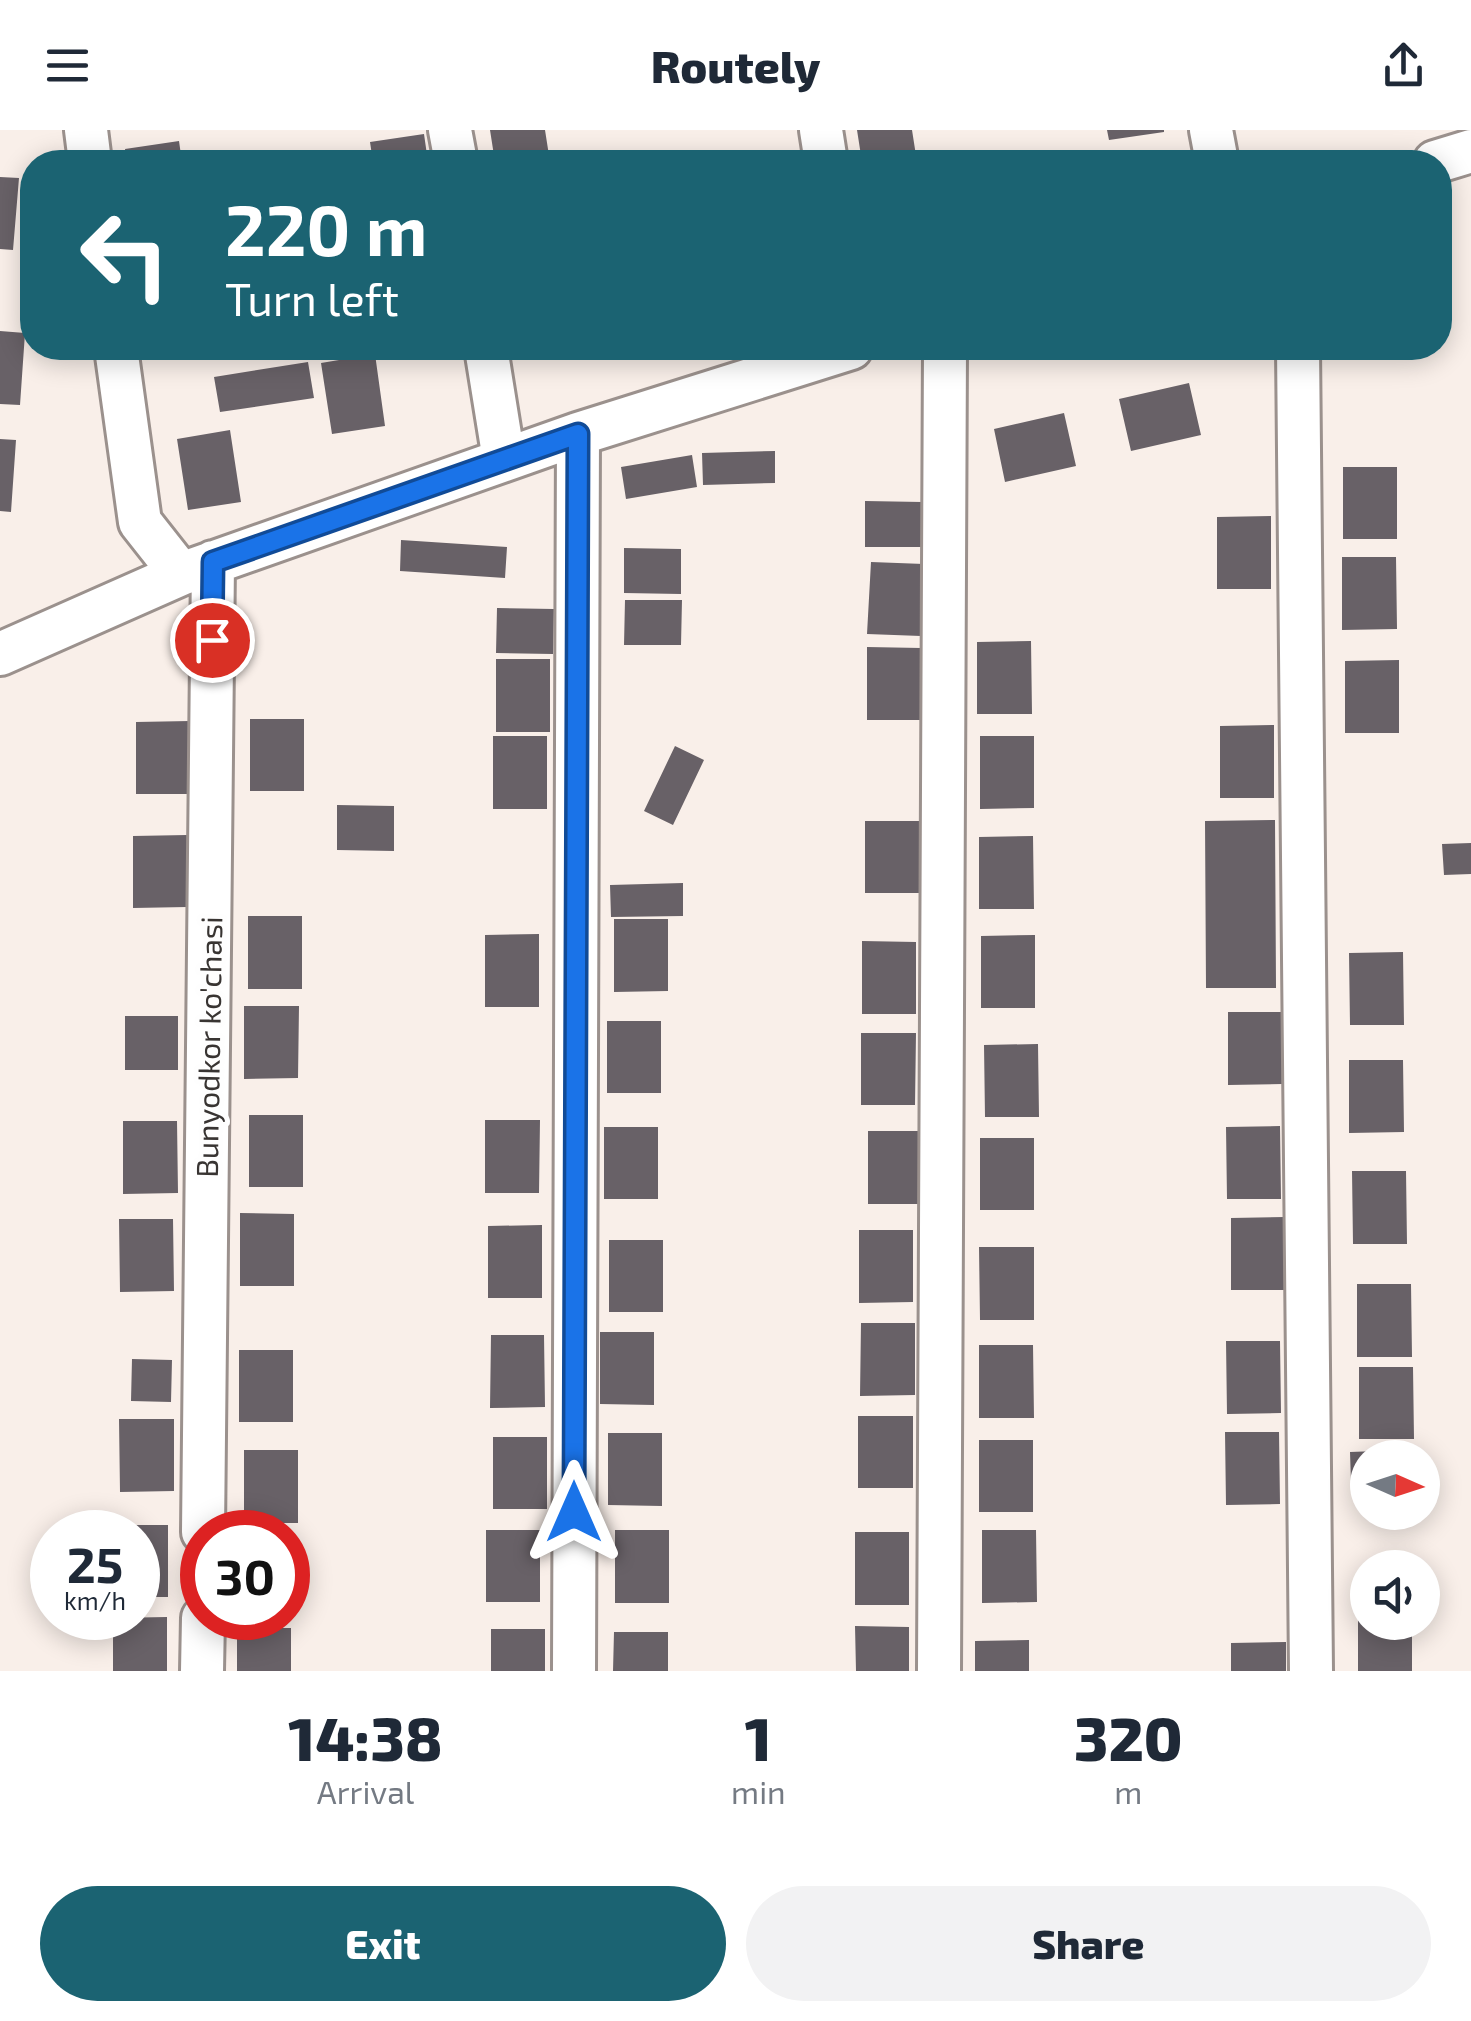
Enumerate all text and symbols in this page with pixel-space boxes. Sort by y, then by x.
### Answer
icon: menu [40,38,95,93]
text: Routely [651,38,820,92]
icon: share [1376,38,1431,93]
text: 220 m [225,186,427,270]
icon: left [60,190,190,320]
text: Turn left [225,271,399,325]
pin [170,598,255,683]
icon: arrive [185,613,240,668]
street label: Bunyodkor ko'chasi [188,916,228,1178]
north arrow [1350,1440,1440,1530]
map controls [1350,1440,1440,1640]
position arrow [522,1460,626,1564]
speed limit sign: 30 [180,1510,310,1640]
text: 25 [67,1533,123,1593]
button: sound [1350,1550,1440,1640]
text: km/h [64,1585,126,1615]
text: 14:38 [288,1701,443,1773]
text: 1 [745,1701,772,1773]
text: 320 [1074,1701,1183,1773]
text: Arrival [317,1772,414,1810]
text: min [731,1772,786,1810]
text: m [1114,1772,1142,1810]
button: Exit [40,1886,726,2001]
button: Share [746,1886,1431,2001]

